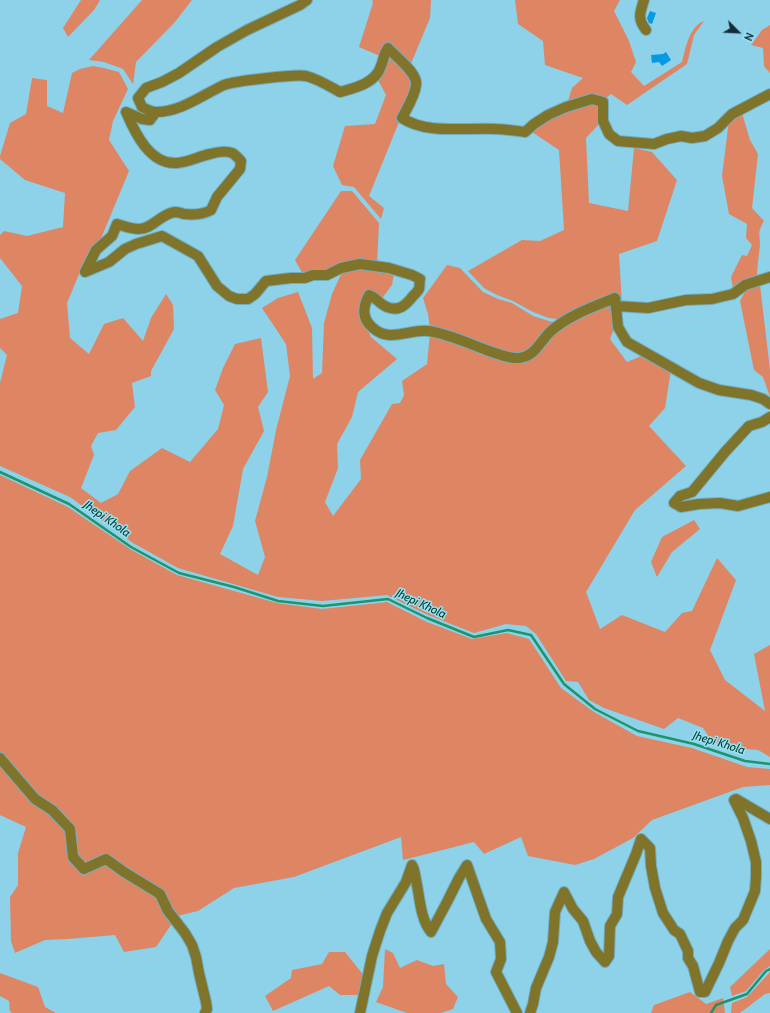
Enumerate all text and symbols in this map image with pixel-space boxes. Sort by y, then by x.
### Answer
north arrow [718,12,758,52]
text: N [741,30,757,43]
water label: Jhepi Khola [81,498,133,540]
water label: Jhepi Khola [393,586,449,622]
water label: Jhepi Khola [691,728,747,758]

